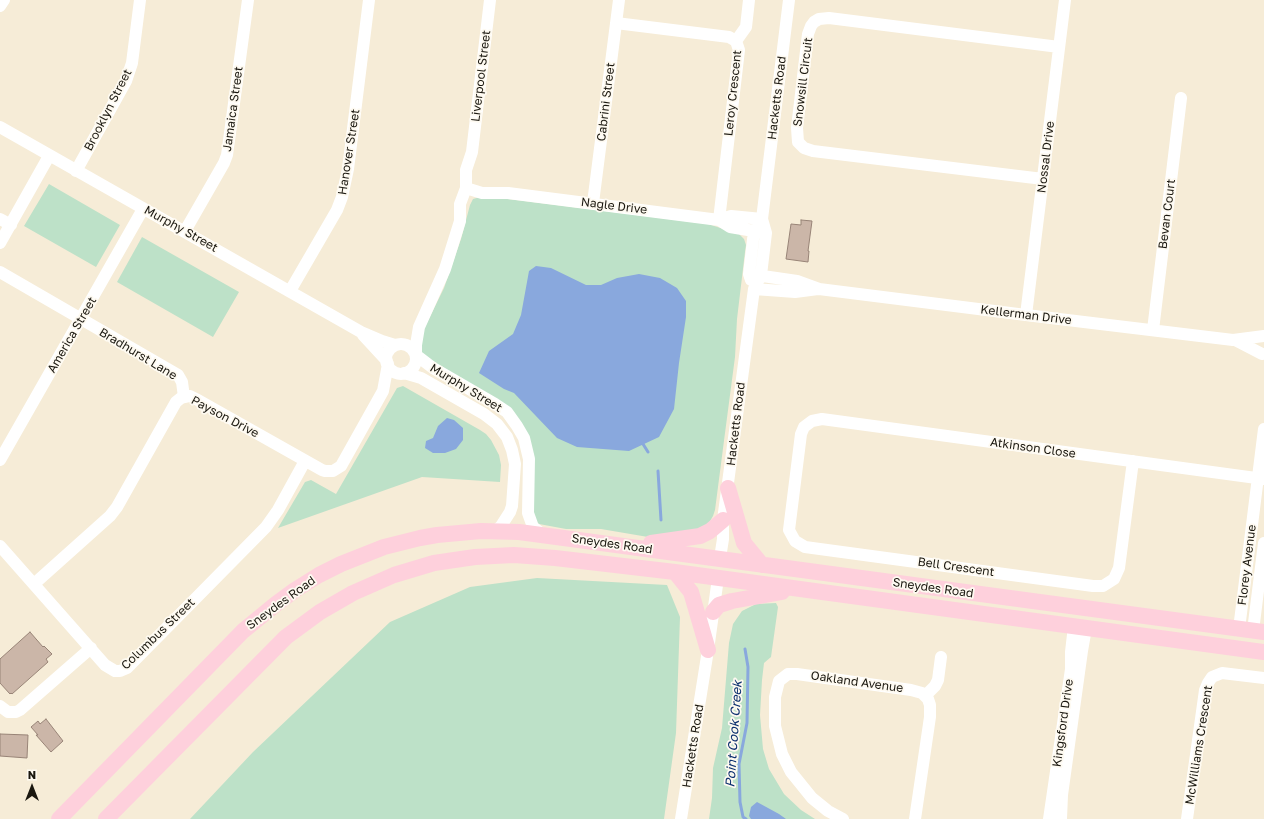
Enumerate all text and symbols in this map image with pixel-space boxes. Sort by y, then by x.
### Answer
street label: Liverpool Street [468,29,494,123]
street label: Snowsill Circuit [790,37,816,127]
street label: Leroy Crescent [721,49,745,137]
street label: Hacketts Road [765,55,789,141]
street label: Cabrini Street [594,62,618,142]
street label: Jamaica Street [220,65,246,153]
street label: Brooklyn Street [81,67,135,153]
street label: Hanover Street [335,108,363,196]
street label: Nossal Drive [1034,120,1058,194]
street label: Bevan Court [1156,178,1178,250]
street label: Nagle Drive [580,195,648,217]
street label: Murphy Street [142,203,220,255]
street label: America Street [44,294,100,376]
street label: Kellerman Drive [980,302,1072,328]
street label: Bradhurst Lane [96,325,180,383]
street label: Murphy Street [427,361,505,415]
street label: Hacketts Road [724,381,748,467]
street label: Payson Drive [189,393,261,441]
street label: Atkinson Close [989,435,1077,461]
street label: Florey Avenue [1235,524,1259,606]
street label: Sneydes Road [571,531,653,557]
street label: Bell Crescent [917,554,995,580]
street label: Sneydes Road [244,573,318,633]
street label: Sneydes Road [892,575,974,601]
street label: Columbus Street [118,595,198,673]
street label: Oakland Avenue [810,668,904,696]
street label: Kingsford Drive [1050,678,1076,768]
water label: Point Cook Creek [722,680,746,788]
street label: McWilliams Crescent [1182,684,1216,806]
street label: Hacketts Road [679,703,707,789]
north arrow [12,767,52,807]
text: N [28,768,36,781]

